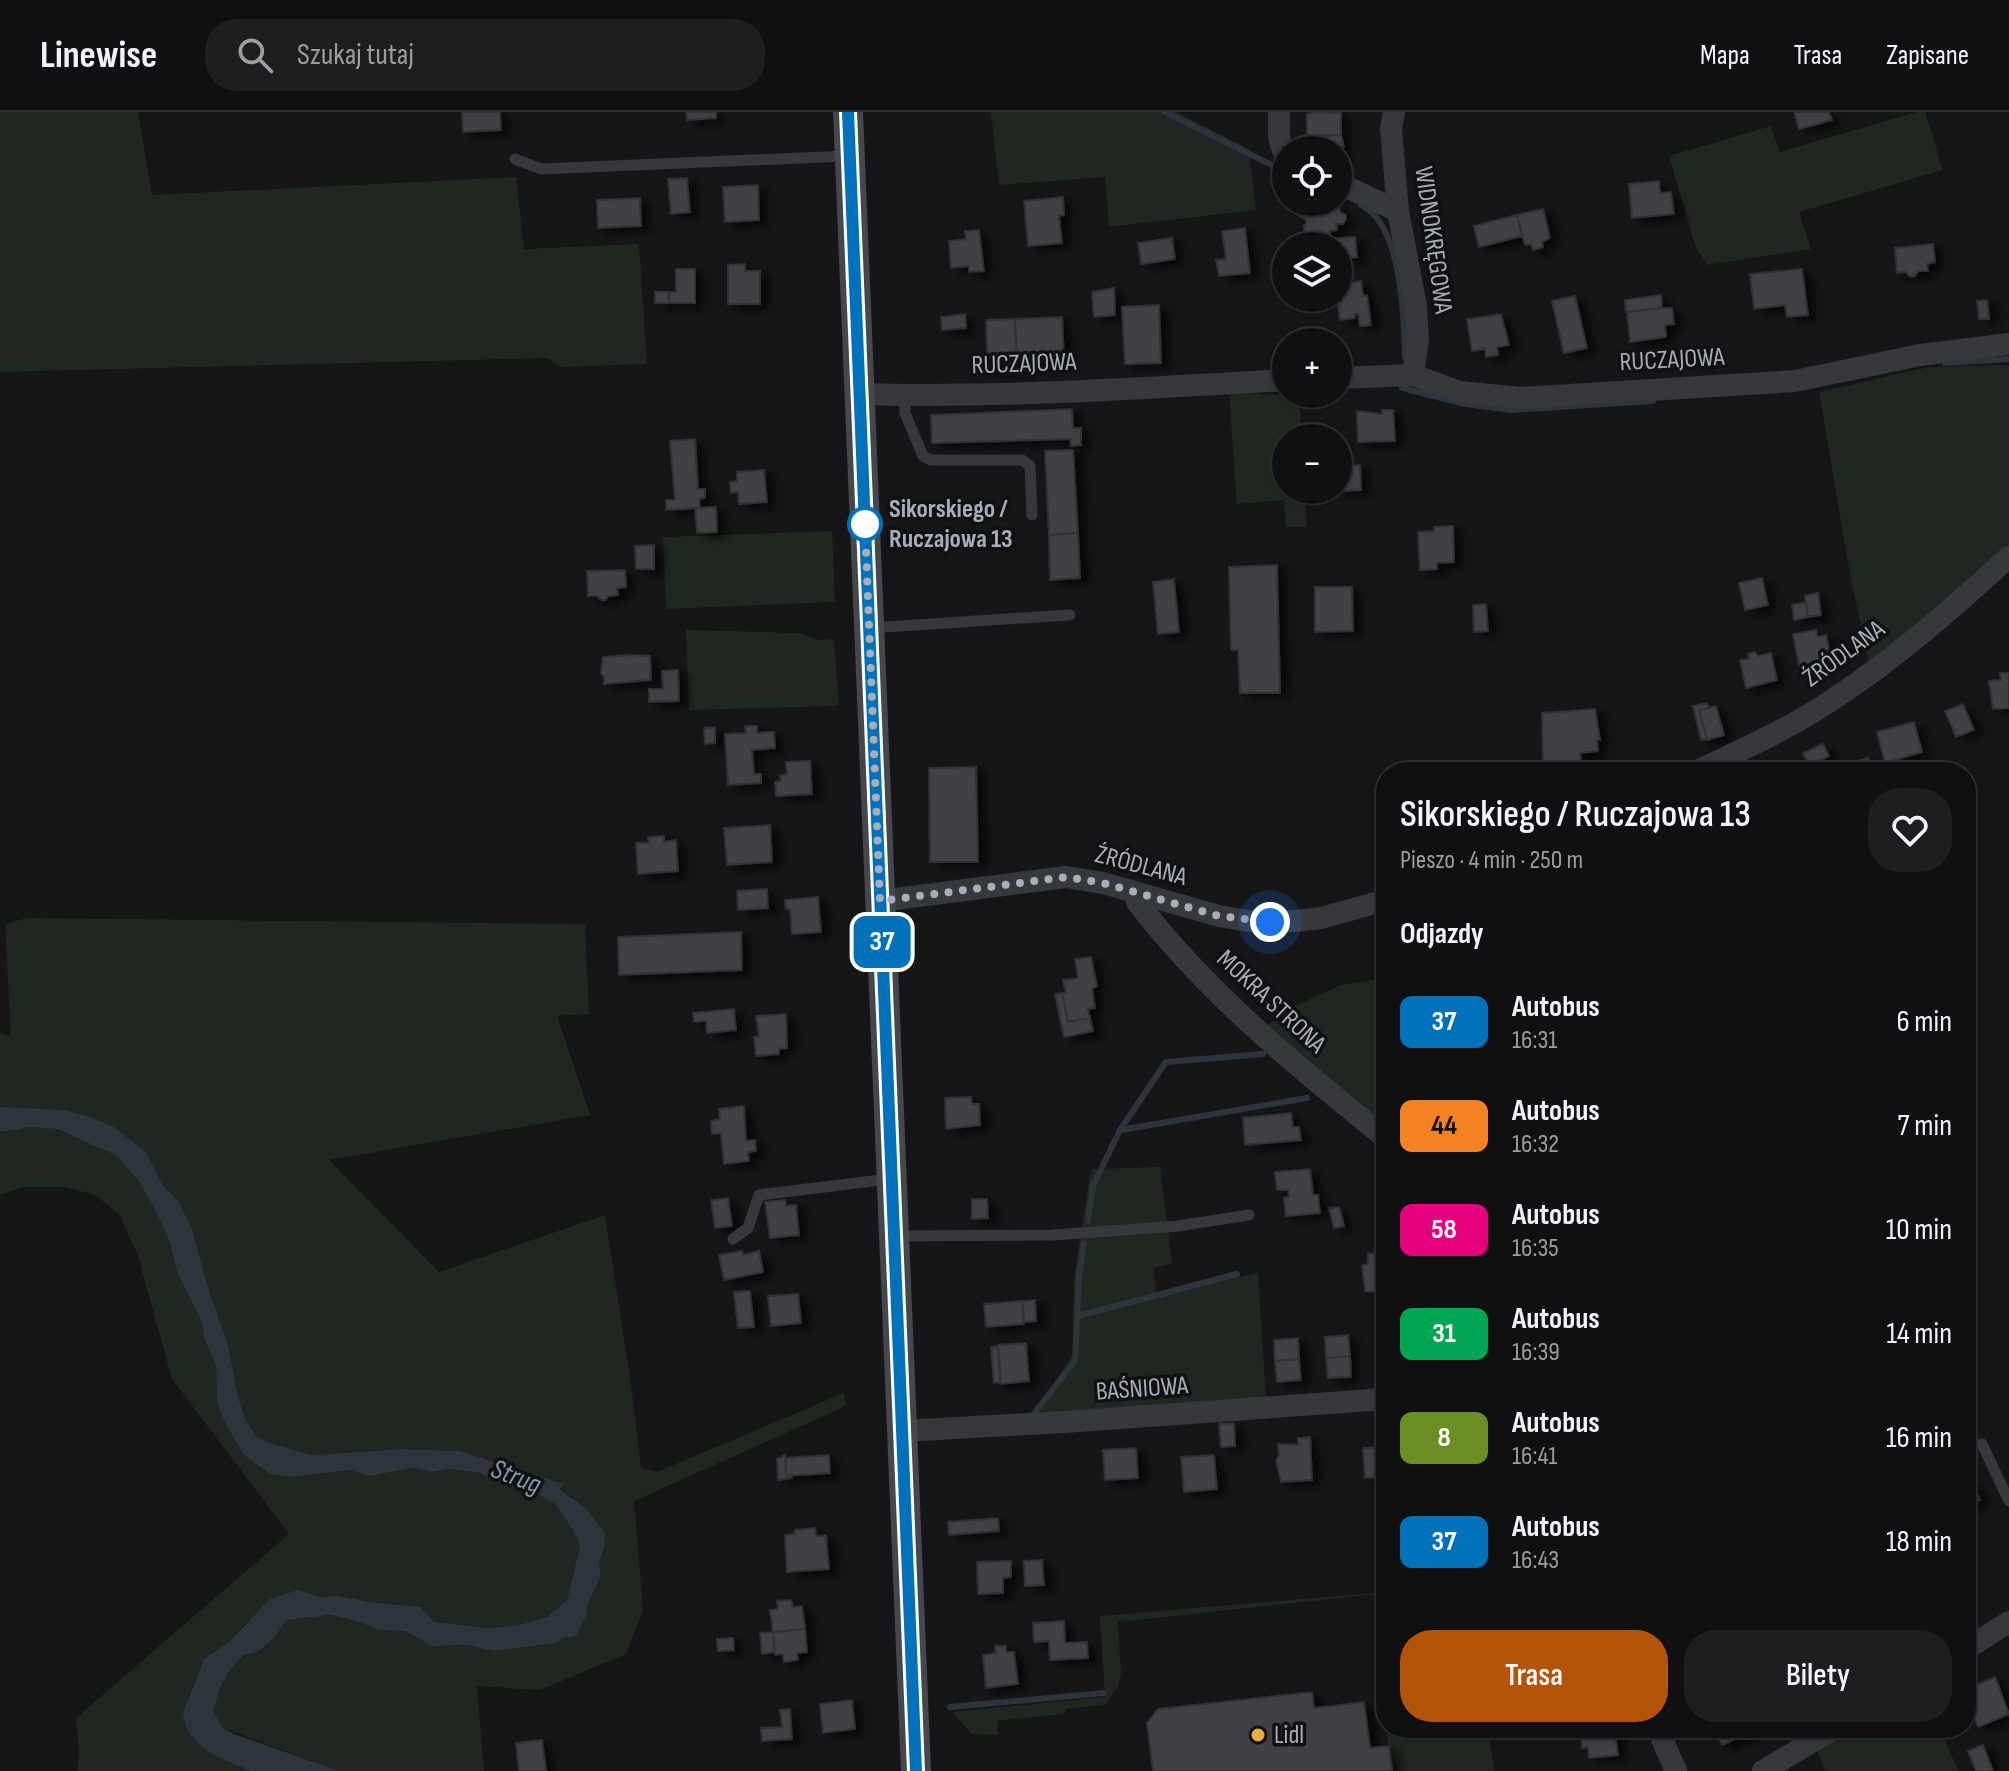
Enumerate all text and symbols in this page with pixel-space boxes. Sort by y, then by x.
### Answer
search box [205,19,765,91]
text: Linewise [40,33,157,78]
icon: search [233,33,277,77]
text: Szukaj tutaj [297,37,414,73]
text: Mapa [1700,39,1750,72]
text: Trasa [1794,39,1842,72]
text: Zapisane [1886,39,1969,72]
map controls [1272,136,1352,504]
button: locate [1272,136,1352,216]
street label: WIDNOKRĘGOWA [1407,164,1459,316]
button: layers [1272,232,1352,312]
button: + [1272,328,1352,408]
street label: RUCZAJOWA [1619,342,1726,378]
street label: RUCZAJOWA [971,347,1078,381]
button: − [1272,424,1352,504]
place label: Sikorskiego / Ruczajowa 13 [889,494,1013,555]
marker: Sikorskiego / Ruczajowa 13 [848,507,882,541]
street label: ŹRÓDLANA [1797,613,1892,694]
button: heart [1868,788,1952,872]
text: Sikorskiego / Ruczajowa 13 [1400,792,1751,837]
street label: ŹRÓDLANA [1092,839,1191,893]
text: Pieszo · 4 min · 250 m [1400,845,1583,876]
your location [1250,902,1290,942]
line badge: 37 [846,916,918,968]
text: Odjazdy [1400,916,1484,952]
text: 37 [870,925,894,958]
street label: MOKRA STRONA [1210,944,1332,1061]
text: Autobus [1512,989,1600,1025]
text: 6 min [1896,1004,1952,1040]
text: 37 [1432,1005,1456,1038]
text: 16:31 [1512,1025,1557,1056]
text: Autobus [1512,1093,1600,1129]
text: 7 min [1898,1108,1952,1144]
text: 44 [1431,1109,1457,1142]
text: 16:32 [1512,1129,1559,1160]
text: Autobus [1512,1197,1600,1233]
text: 10 min [1886,1212,1952,1248]
text: 58 [1431,1213,1457,1246]
text: 16:35 [1512,1233,1559,1264]
text: Autobus [1512,1301,1600,1337]
text: 14 min [1887,1316,1952,1352]
text: 31 [1432,1317,1456,1350]
text: 16:39 [1512,1337,1560,1368]
street label: BAŚNIOWA [1095,1370,1190,1408]
text: Autobus [1512,1405,1600,1441]
text: 16 min [1886,1420,1952,1456]
text: 8 [1437,1421,1451,1454]
text: 16:41 [1512,1441,1557,1472]
water label: Strug [486,1452,546,1502]
text: Autobus [1512,1509,1600,1545]
text: 18 min [1886,1524,1952,1560]
text: 37 [1432,1525,1456,1558]
text: 16:43 [1512,1545,1559,1576]
button: Trasa [1400,1630,1668,1722]
button: Bilety [1684,1630,1952,1722]
place label: Lidl [1274,1720,1304,1751]
marker: Lidl [1249,1726,1267,1744]

